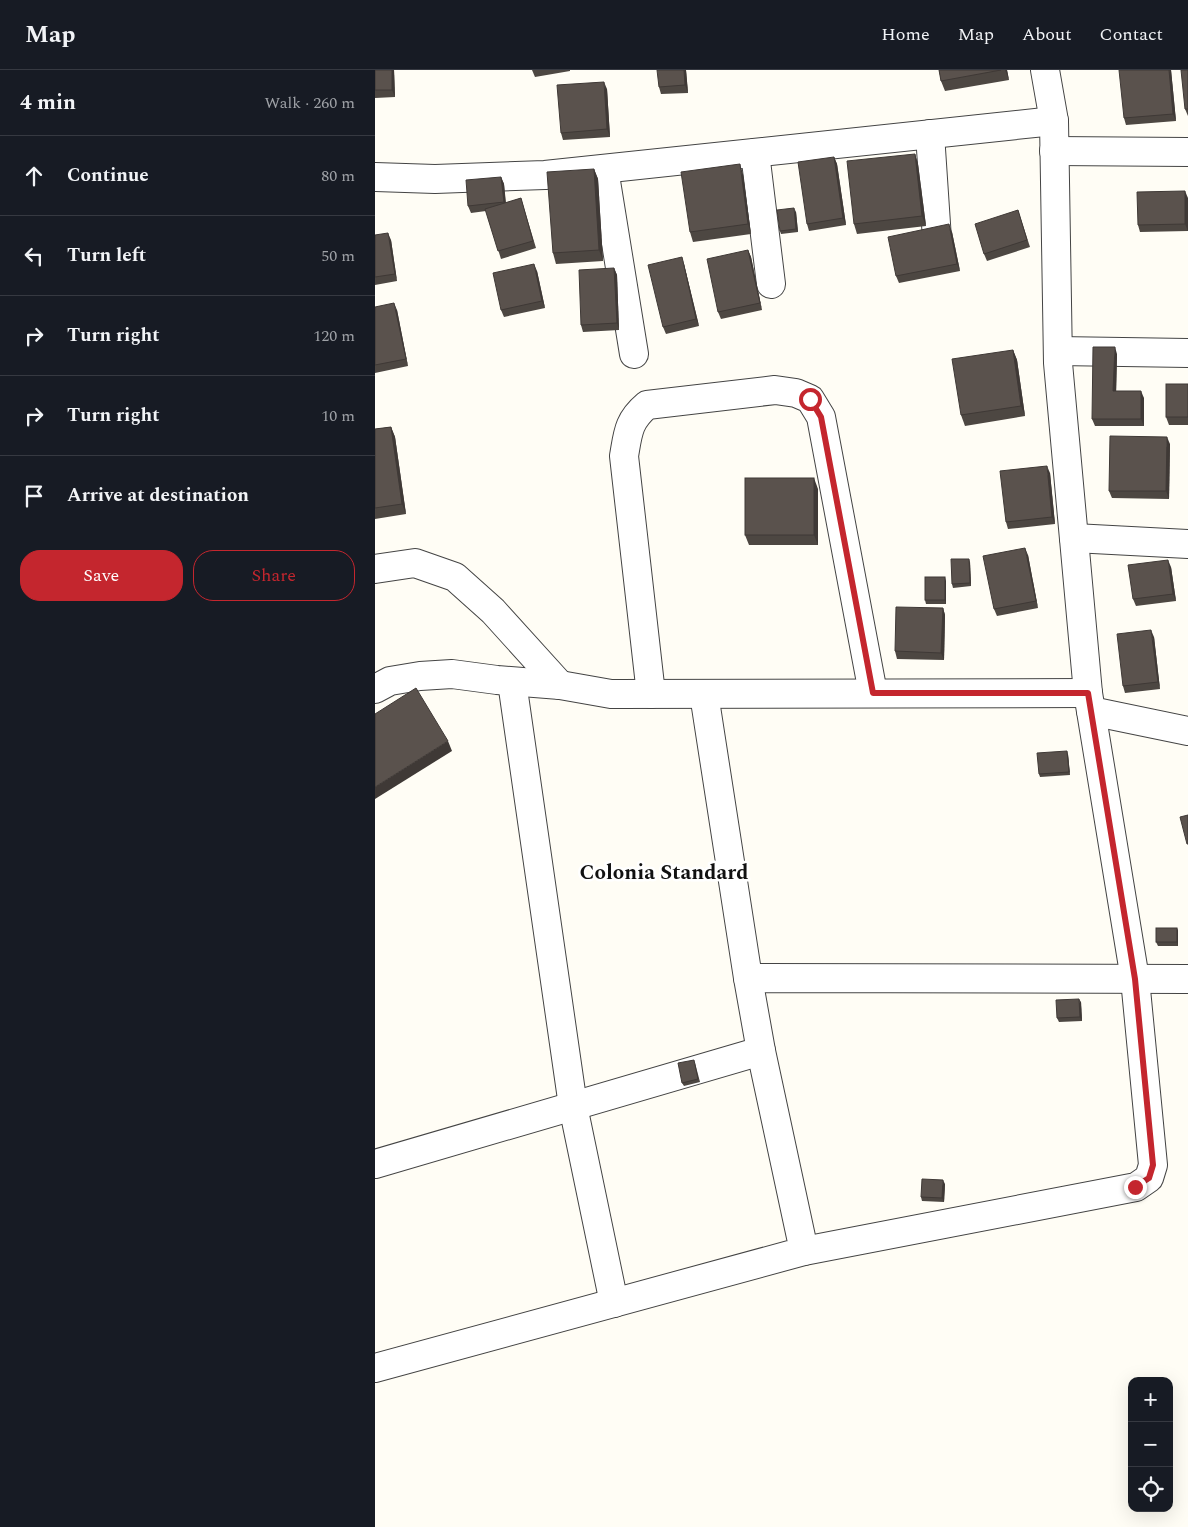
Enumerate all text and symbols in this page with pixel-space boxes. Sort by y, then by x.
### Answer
text: Map [25,17,75,53]
text: Home [881,21,930,48]
text: Map [958,21,994,48]
text: About [1022,21,1072,48]
text: Contact [1100,21,1163,48]
text: 4 min [20,87,76,119]
text: Walk · 260 m [264,91,355,115]
text: Continue [67,161,149,190]
icon: ahead [20,162,48,190]
text: 80 m [321,164,355,188]
text: Turn left [67,241,146,270]
icon: left [20,242,48,270]
text: 50 m [321,244,355,268]
text: Turn right [67,321,160,350]
icon: right [20,322,48,350]
text: 120 m [313,324,355,348]
route start [799,388,822,411]
text: Turn right [67,401,160,430]
icon: right [20,402,48,430]
text: 10 m [321,404,355,428]
text: Arrive at destination [67,481,249,510]
icon: arrive [20,482,48,510]
button: Save [20,550,183,601]
button: Share [193,550,355,601]
district label: Colonia Standard [580,857,748,889]
route end [1124,1176,1147,1199]
map controls [1128,1377,1173,1512]
button: + [1128,1377,1173,1422]
button: − [1128,1422,1173,1467]
button: locate [1128,1467,1173,1512]

